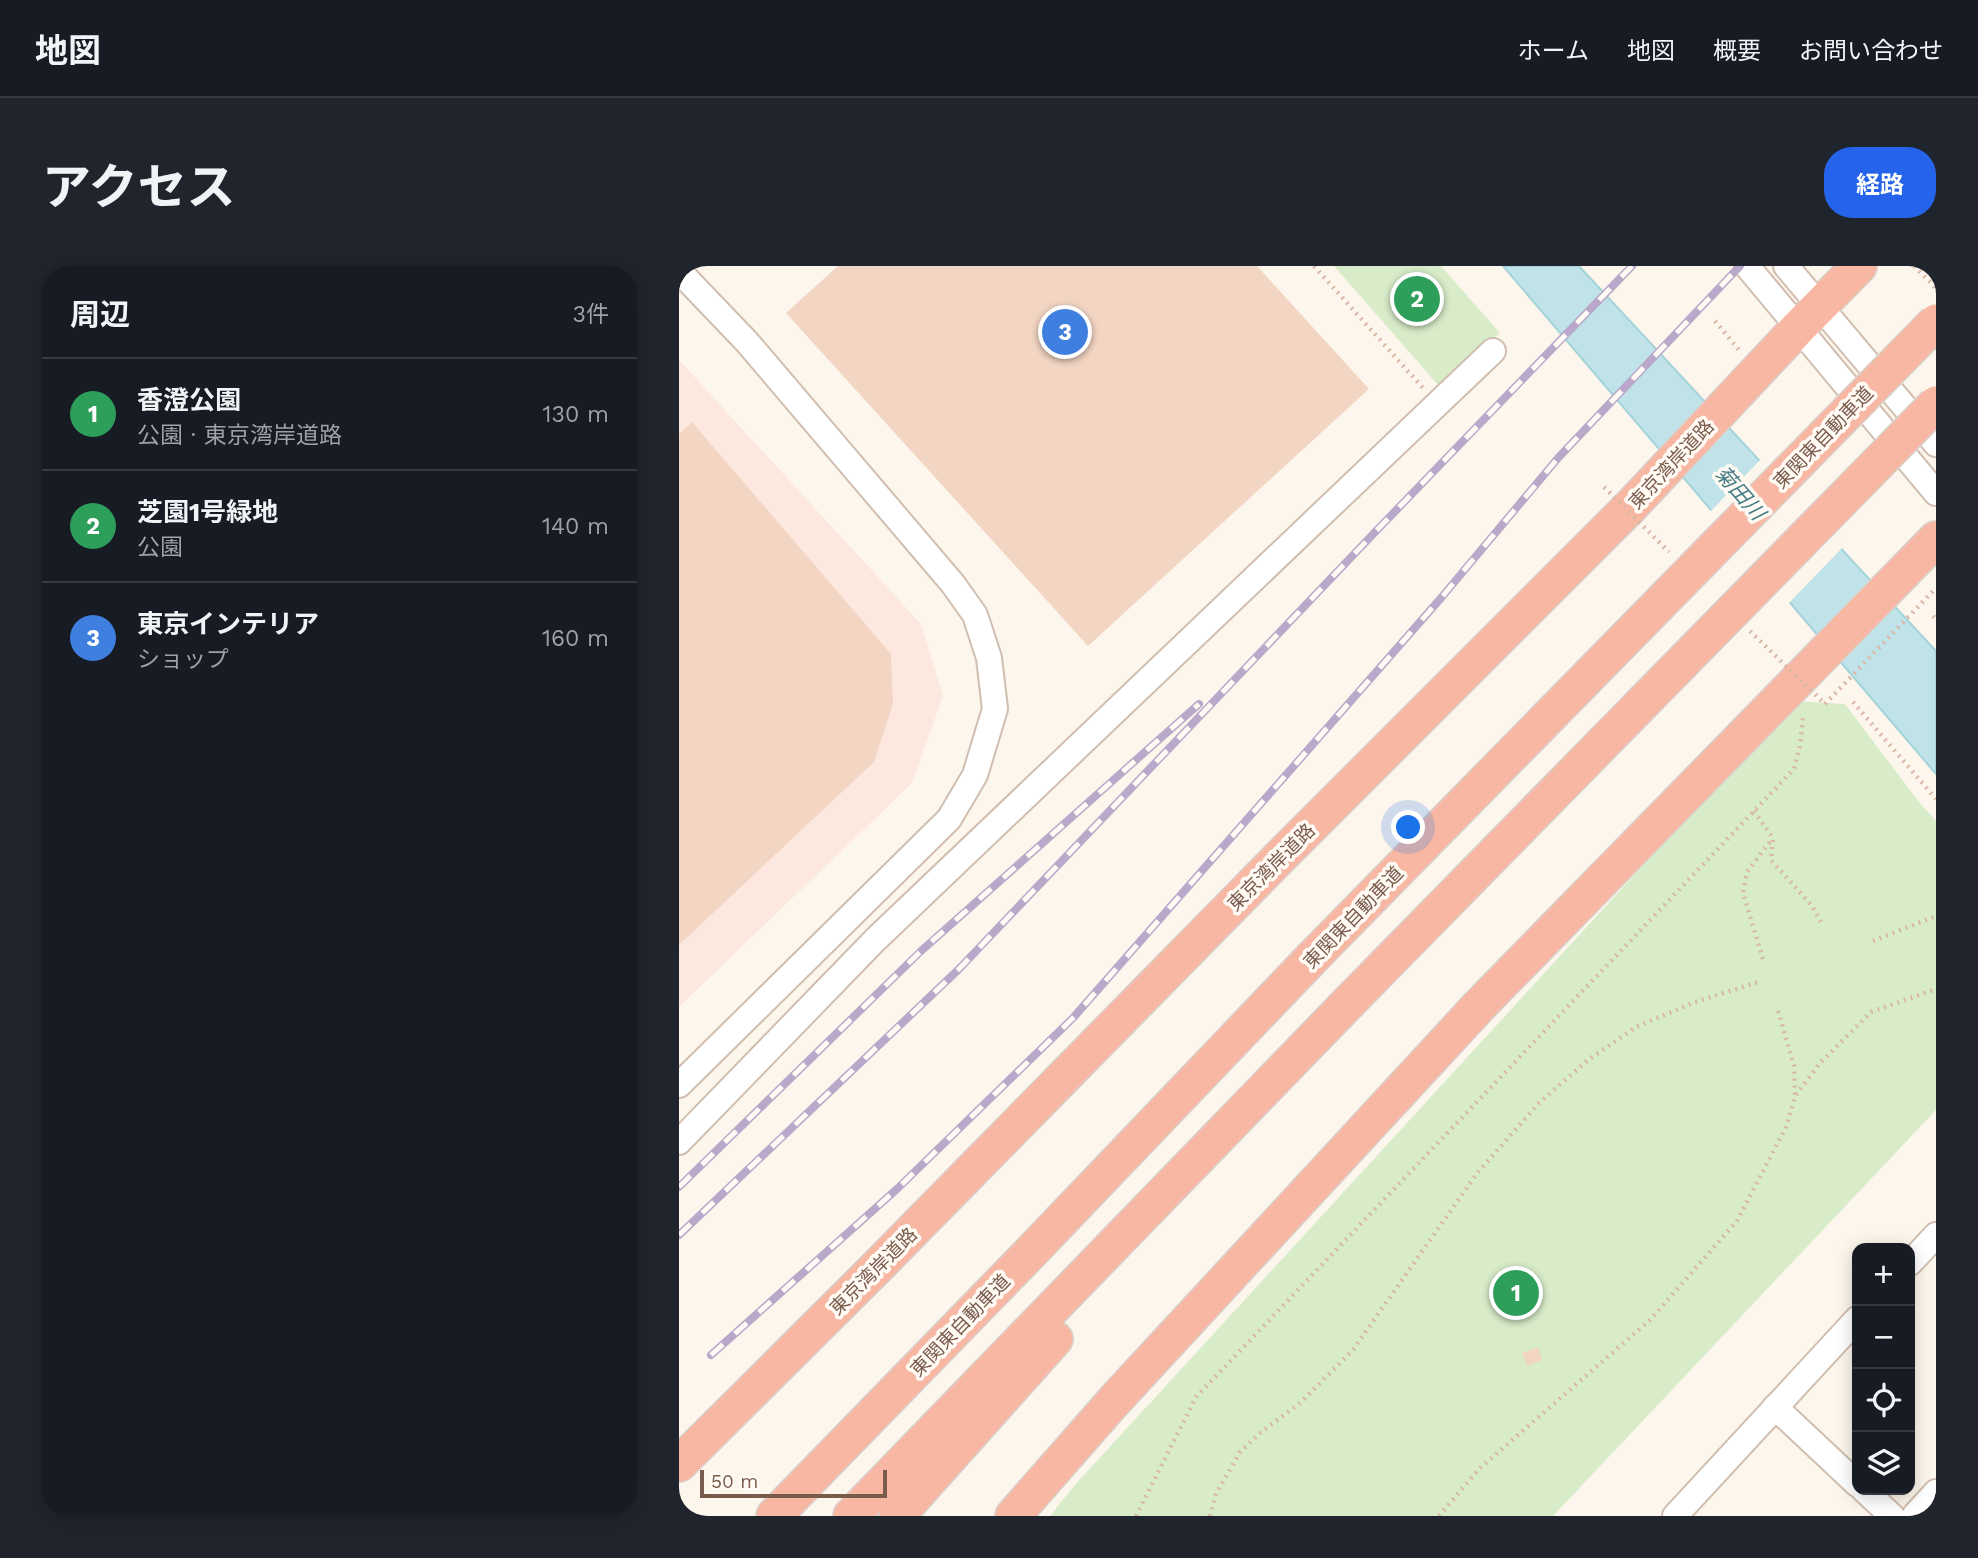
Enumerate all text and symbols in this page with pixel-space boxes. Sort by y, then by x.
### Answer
text: 地図 [35,31,101,70]
text: ホーム [1518,37,1589,65]
text: 地図 [1627,37,1675,65]
text: 概要 [1713,37,1761,65]
text: お問い合わせ [1799,37,1943,65]
button: 経路 [1824,147,1936,218]
text: アクセス [42,158,236,216]
pin: 2 [1394,273,1440,325]
text: 周辺 [70,297,130,332]
text: 3件 [573,301,609,328]
pin: 3 [1042,306,1088,358]
street label: 東関東自動車道 [1769,382,1878,493]
text: 香澄公園 [137,385,241,415]
text: 1 [88,401,98,428]
text: 130 m [543,401,609,428]
street label: 東京湾岸道路 [1624,415,1719,514]
text: 公園 · 東京湾岸道路 [137,422,342,449]
water label: 菊田川 [1710,461,1772,526]
text: 芝園1号緑地 [137,497,278,527]
text: 2 [86,513,100,540]
text: 140 m [542,513,609,540]
text: 公園 [137,534,183,561]
text: 東京インテリア [137,609,319,639]
text: 3 [86,625,100,652]
text: 160 m [542,625,609,652]
text: ショップ [137,646,229,673]
your location [1391,810,1425,844]
street label: 東京湾岸道路 [1223,819,1320,916]
street label: 東関東自動車道 [1299,862,1408,973]
street label: 東京湾岸道路 [825,1223,922,1320]
map controls [1852,1243,1915,1495]
button: + [1852,1243,1915,1306]
pin: 1 [1493,1267,1539,1319]
street label: 東関東自動車道 [906,1270,1015,1381]
button: − [1852,1306,1915,1369]
button: locate [1852,1369,1915,1432]
button: layers [1852,1432,1915,1495]
scale bar [700,1467,887,1499]
text: 50 m [711,1470,758,1493]

